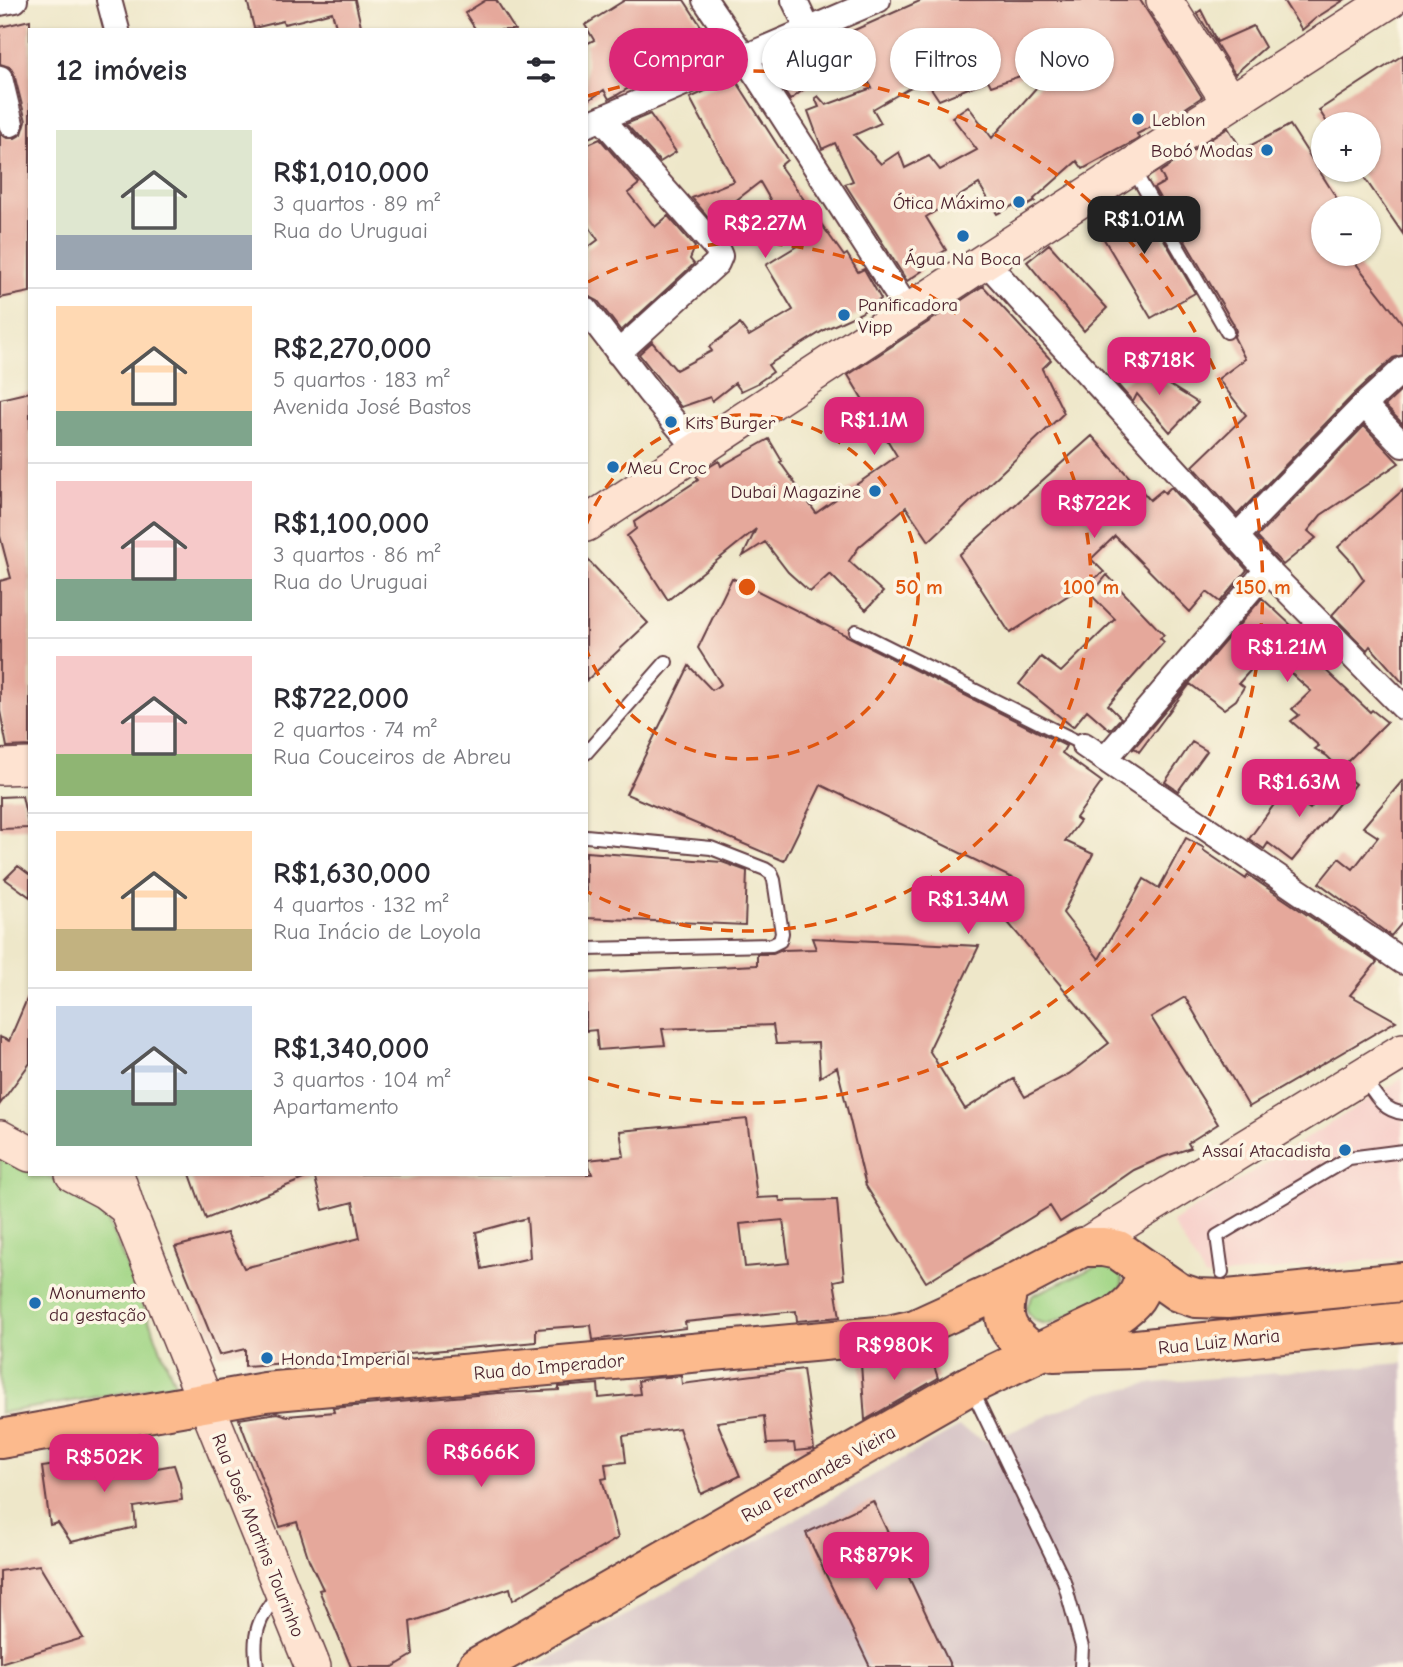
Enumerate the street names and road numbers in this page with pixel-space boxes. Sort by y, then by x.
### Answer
street label: Rua Luiz Maria [1157,1325,1281,1359]
street label: Rua do Imperador [473,1349,626,1385]
street label: Rua Fernandes Vieira [738,1421,899,1527]
street label: Rua José Martins Tourinho [207,1430,309,1640]

